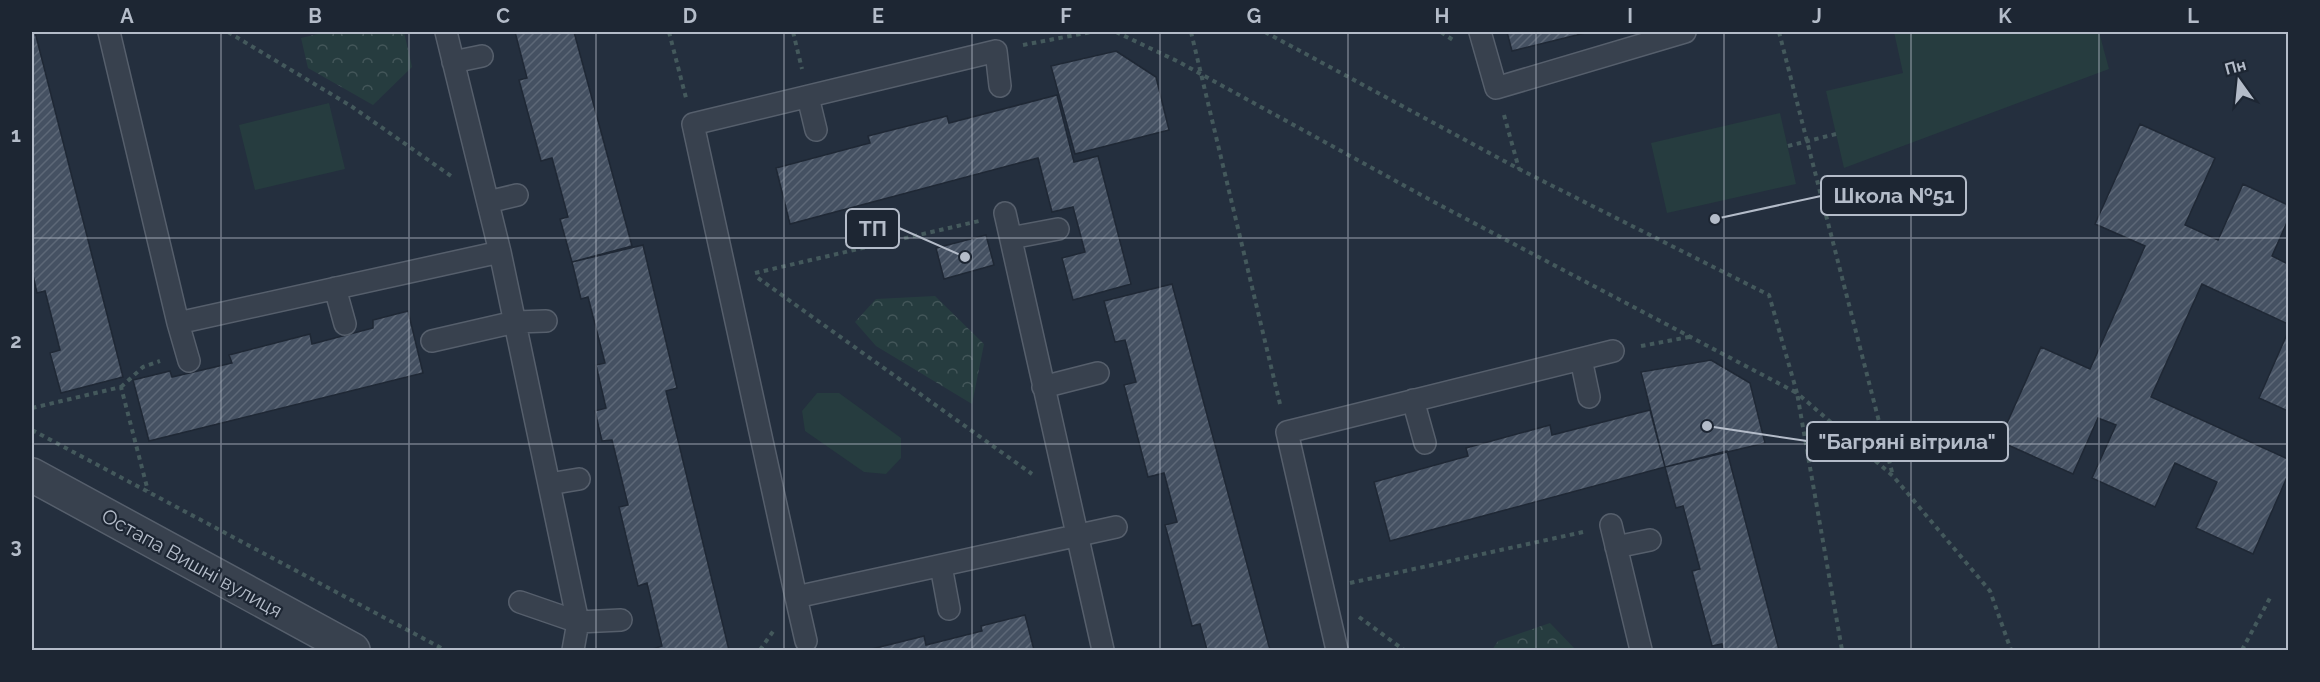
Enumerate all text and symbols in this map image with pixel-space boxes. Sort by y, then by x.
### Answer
text: A [120,4,134,28]
text: B [308,4,322,28]
text: C [496,4,510,28]
text: D [683,4,697,28]
text: E [872,4,884,28]
text: F [1060,4,1072,28]
text: G [1247,4,1261,28]
text: H [1435,4,1449,28]
text: I [1627,4,1633,28]
text: J [1812,4,1822,28]
text: K [1998,4,2012,28]
text: L [2187,4,2199,28]
north arrow [2209,51,2269,111]
text: Пн [2223,55,2248,79]
text: 1 [11,123,21,147]
callout: Школа №51 [1821,176,1966,215]
text: Школа №51 [1834,183,1954,208]
callout: ТП [846,209,899,248]
text: ТП [859,216,887,241]
text: 2 [10,329,22,353]
callout: "Багряні вітрила" [1807,422,2008,461]
text: "Багряні вітрила" [1818,429,1996,454]
street label: Остапа Вишні вулиця [98,503,286,623]
text: 3 [10,534,22,558]

